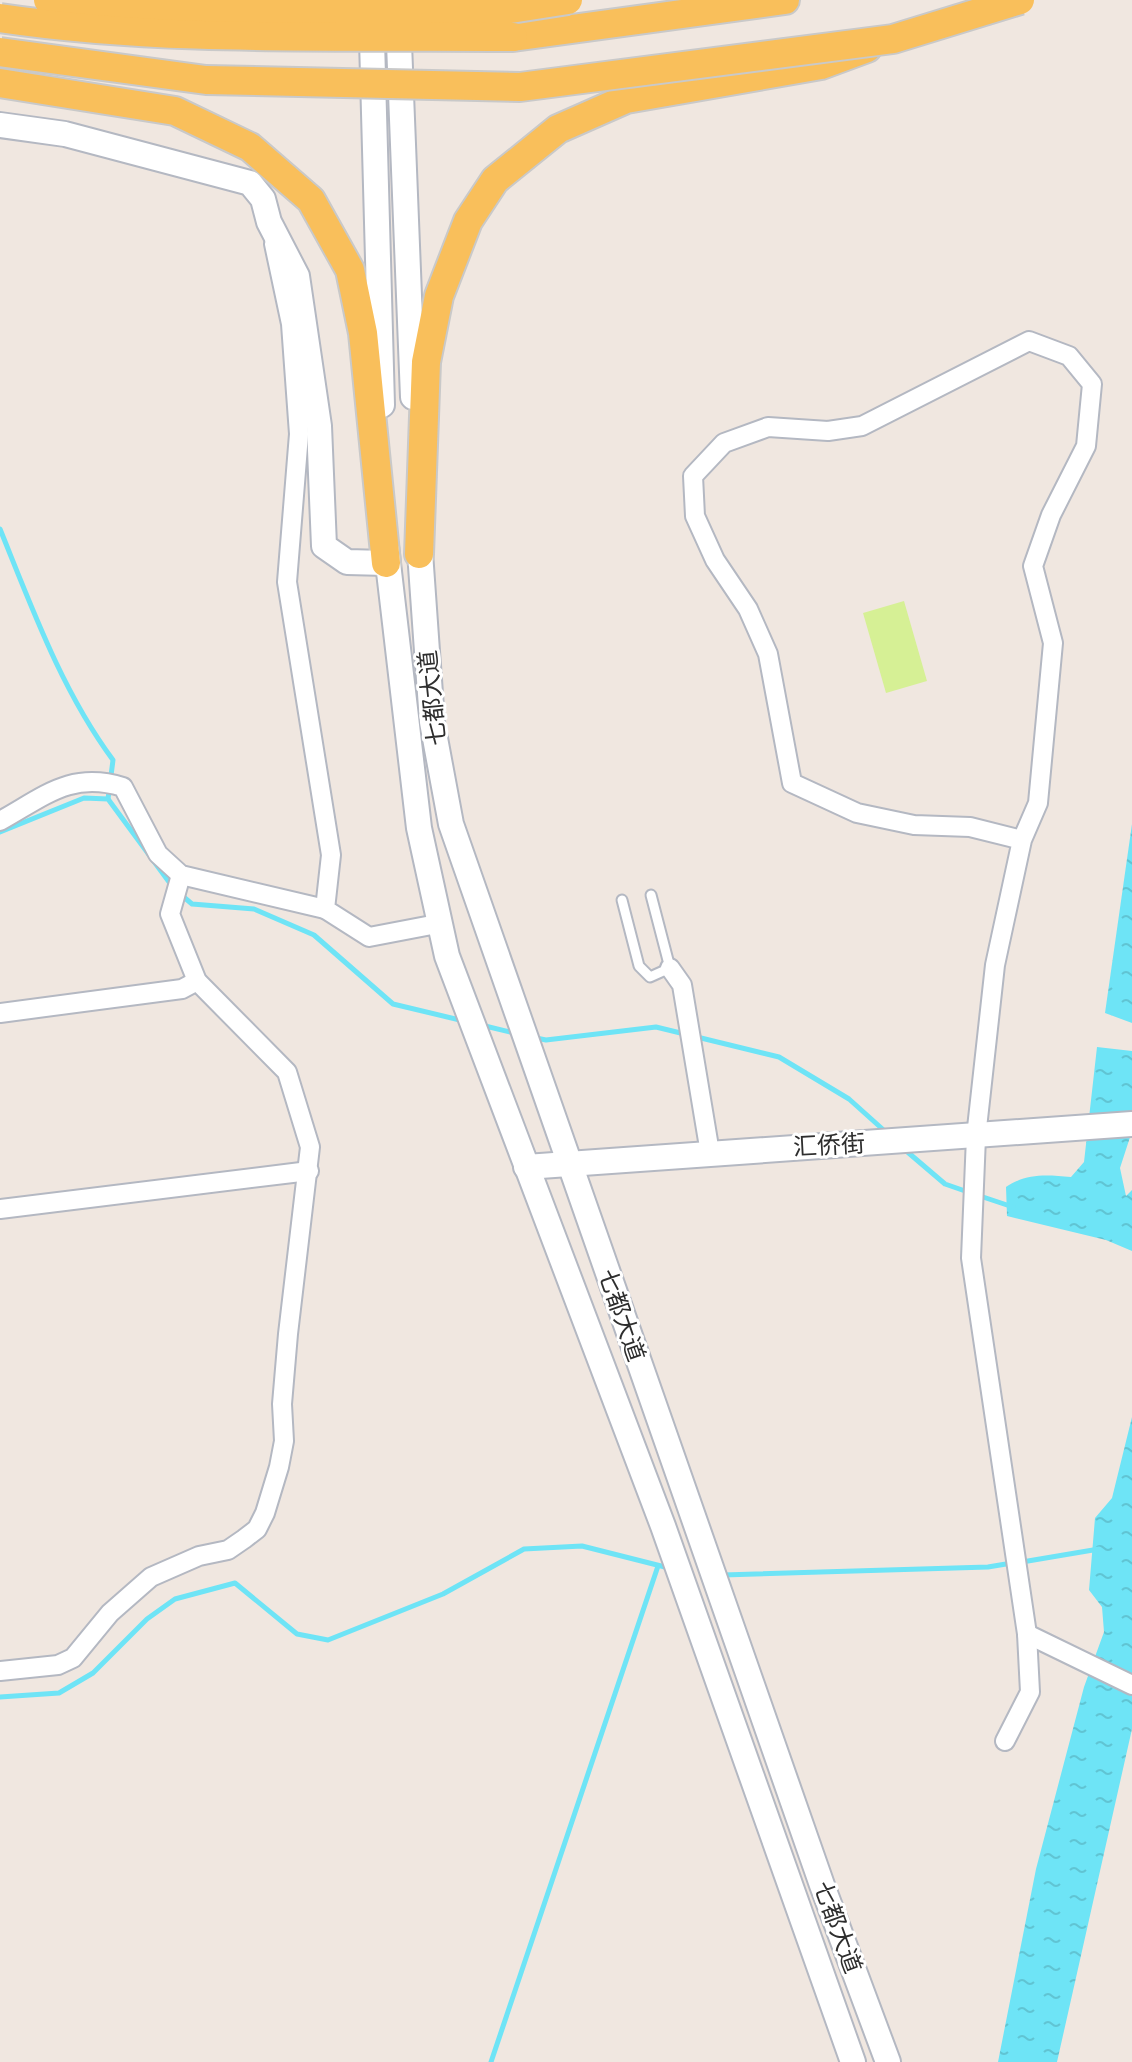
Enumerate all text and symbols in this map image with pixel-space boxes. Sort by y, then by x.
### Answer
street label: 七都大道 [412,649,452,747]
street label: 汇侨街 [792,1128,866,1162]
street label: 七都大道 [592,1265,652,1365]
street label: 七都大道 [807,1877,869,1977]

